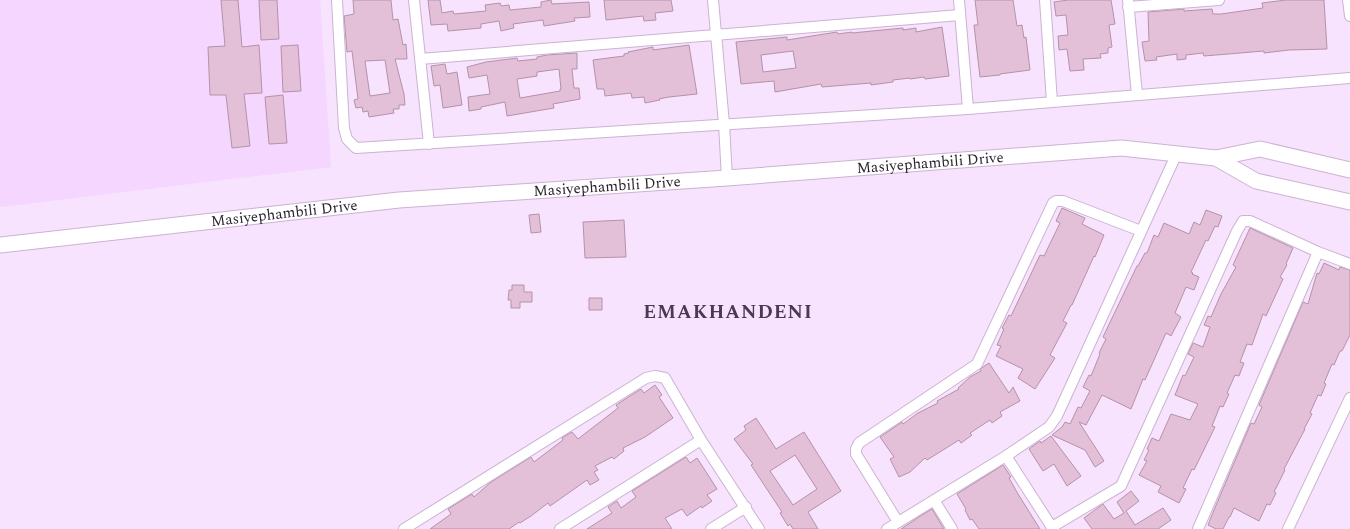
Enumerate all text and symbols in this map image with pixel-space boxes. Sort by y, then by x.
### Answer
street label: Masiyephambili Drive [856,146,1005,180]
street label: Masiyephambili Drive [533,170,681,203]
street label: Masiyephambili Drive [210,194,359,233]
district label: EMAKHANDENI [643,298,813,327]

